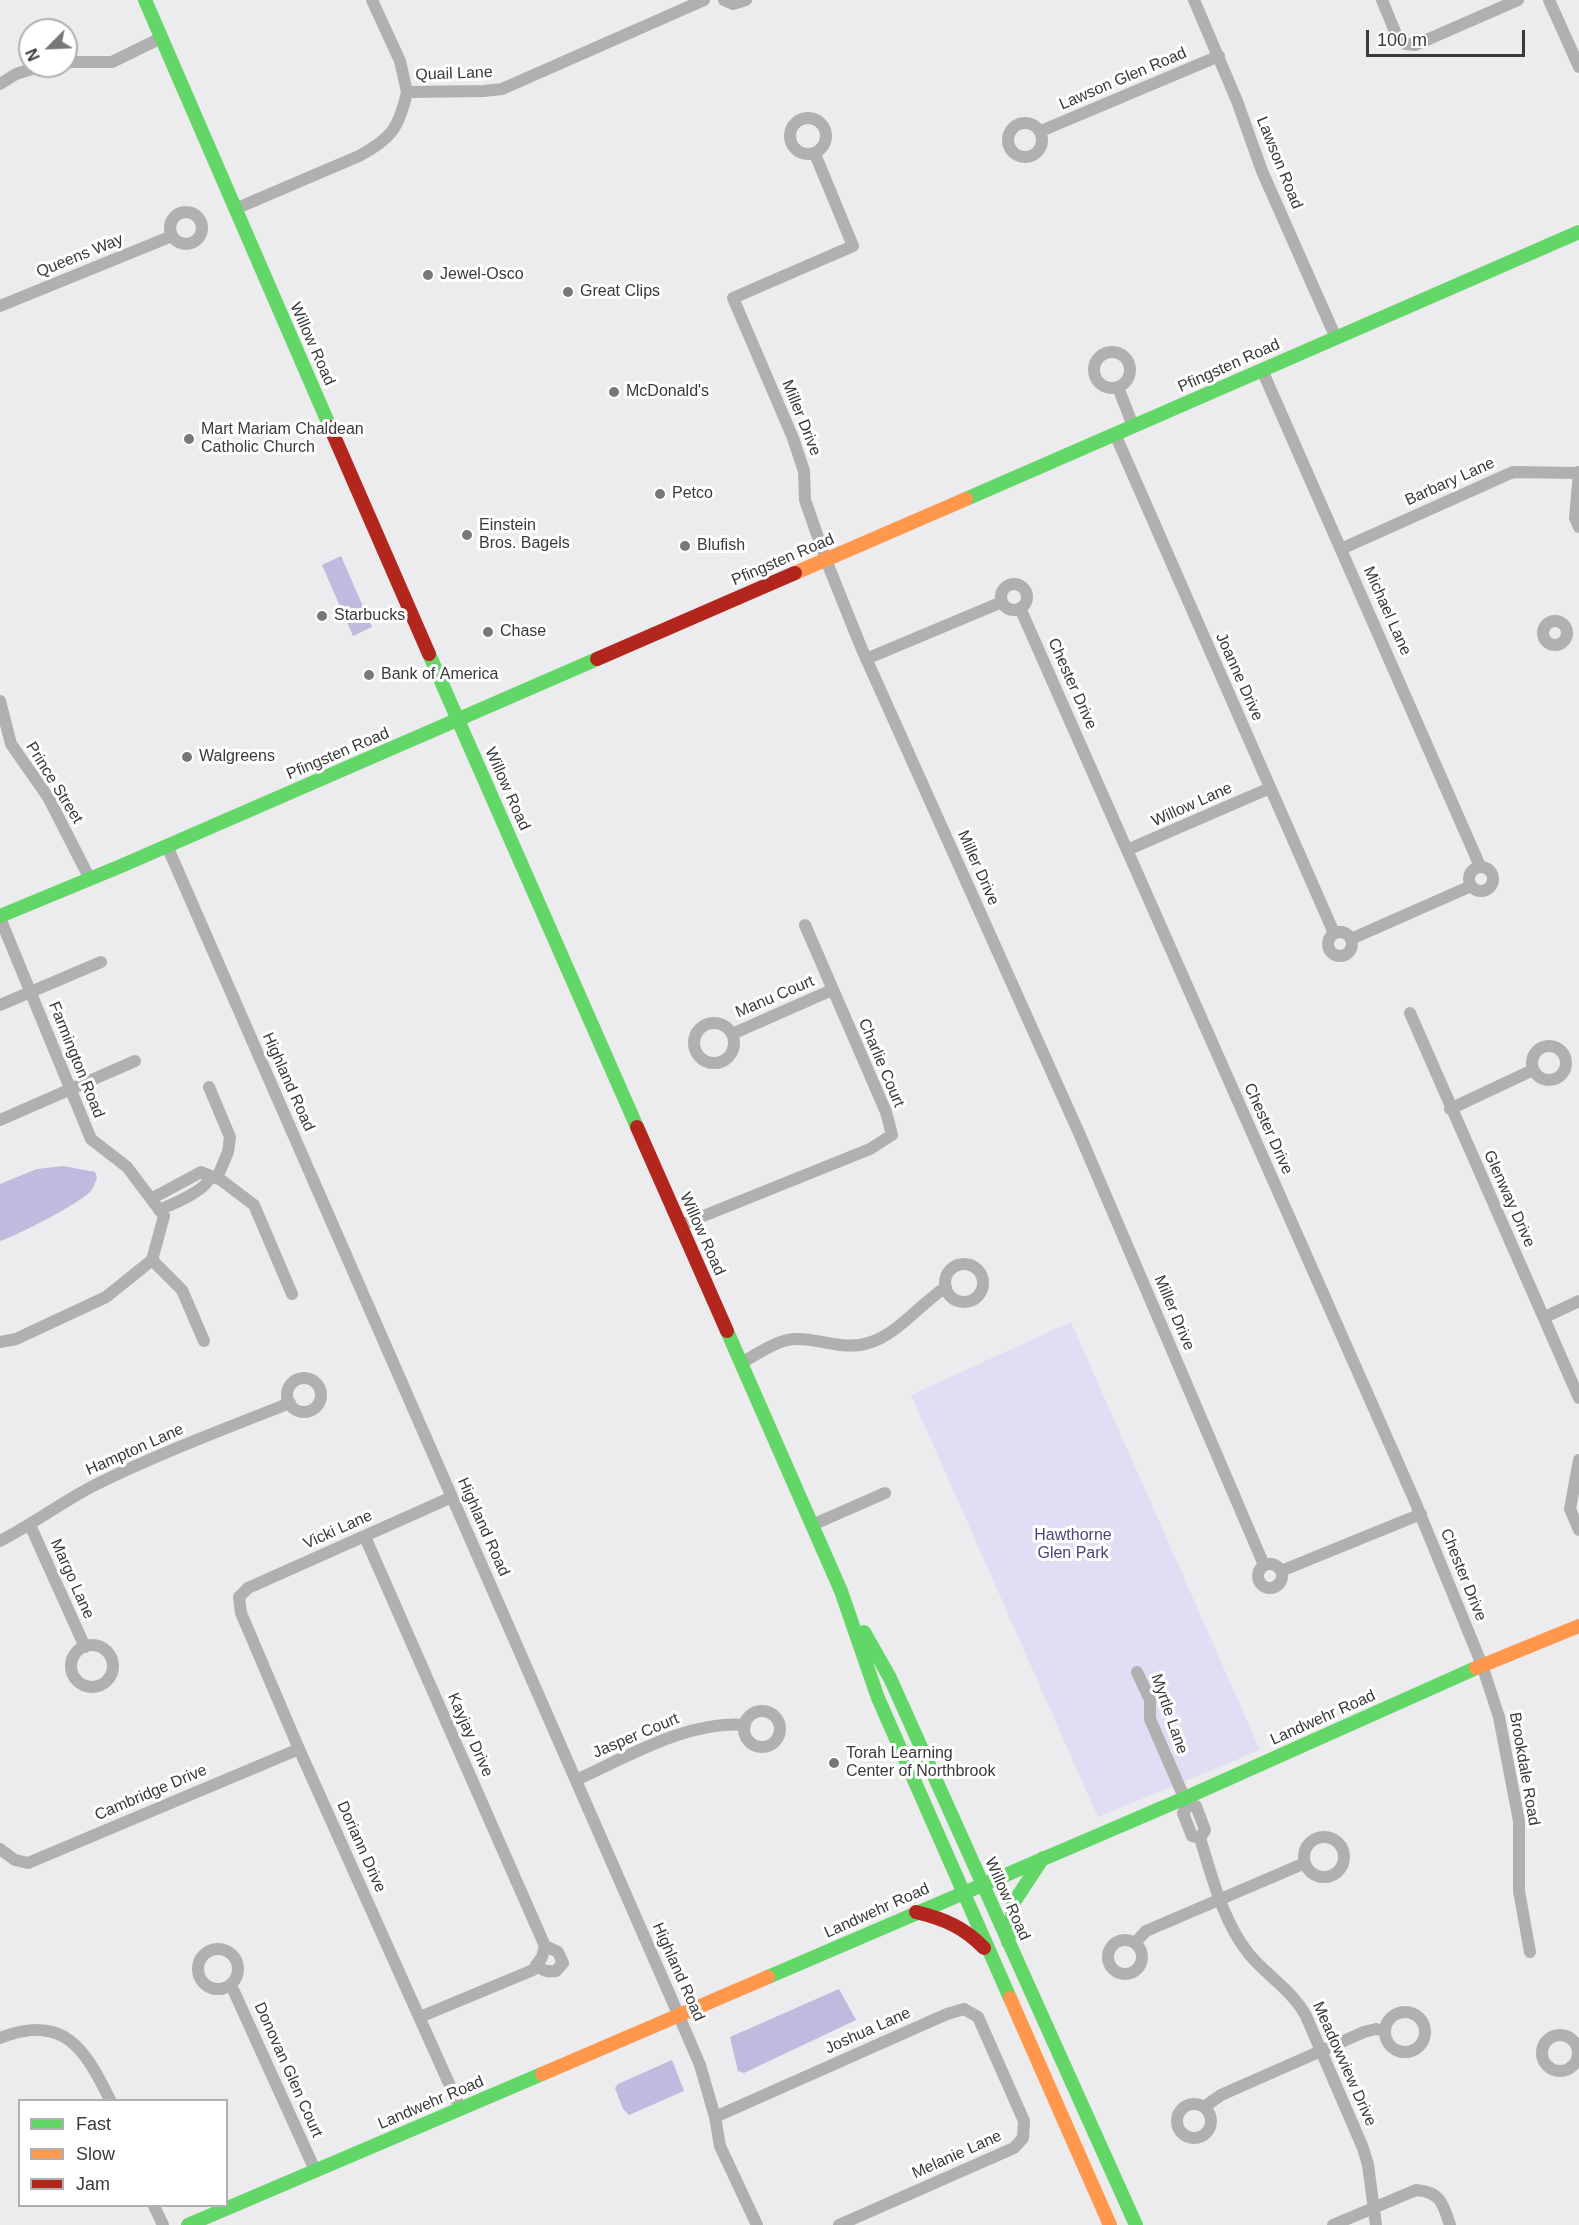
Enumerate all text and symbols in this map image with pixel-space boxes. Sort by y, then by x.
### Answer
north arrow [18,18,78,78]
scale bar [1369,18,1528,56]
text: 100 m [1377,30,1427,50]
street label: Lawson Glen Road [1057,44,1189,114]
text: N [23,46,43,63]
street label: Quail Lane [415,63,493,85]
street label: Lawson Road [1252,114,1306,212]
street label: Queens Way [34,230,126,282]
place label: Jewel-Osco [440,265,524,285]
marker: Jewel-Osco [421,268,435,282]
place label: Great Clips [580,282,660,302]
marker: Great Clips [561,285,575,299]
street label: Willow Road [285,299,339,389]
street label: Pfingsten Road [1175,335,1283,397]
street label: Miller Drive [777,377,825,459]
place label: McDonald's [626,382,709,402]
marker: McDonald's [607,385,621,399]
place label: Mart Mariam Chaldean Catholic Church [201,420,364,458]
marker: Mart Mariam Chaldean Catholic Church [182,432,196,446]
street label: Barbary Lane [1402,454,1498,510]
place label: Petco [672,484,713,504]
marker: Petco [653,487,667,501]
place label: Einstein Bros. Bagels [479,516,570,554]
marker: Einstein Bros. Bagels [460,528,474,542]
street label: Pfingsten Road [729,530,837,590]
place label: Blufish [697,536,745,556]
marker: Blufish [678,539,692,553]
street label: Michael Lane [1359,564,1415,658]
place label: Starbucks [334,606,405,626]
marker: Starbucks [315,609,329,623]
place label: Chase [500,622,546,642]
marker: Chase [481,625,495,639]
street label: Joanne Drive [1211,630,1267,724]
street label: Chester Drive [1043,635,1101,733]
place label: Bank of America [381,665,498,685]
marker: Bank of America [362,668,376,682]
street label: Pfingsten Road [284,724,392,784]
street label: Prince Street [21,739,87,827]
street label: Willow Road [480,744,534,834]
place label: Walgreens [199,747,275,767]
marker: Walgreens [180,750,194,764]
street label: Willow Lane [1149,779,1235,831]
street label: Miller Drive [953,828,1003,908]
street label: Manu Court [733,972,817,1022]
street label: Farmington Road [44,999,108,1121]
street label: Charlie Court [854,1016,908,1110]
street label: Highland Road [258,1030,318,1134]
street label: Chester Drive [1239,1080,1297,1178]
street label: Glenway Drive [1479,1148,1539,1250]
street label: Willow Road [675,1189,729,1279]
street label: Miller Drive [1150,1272,1198,1354]
street label: Hampton Lane [83,1420,187,1480]
street label: Highland Road [453,1475,513,1579]
street label: Vicki Lane [301,1506,375,1554]
park label: Hawthorne Glen Park [1034,1526,1112,1564]
street label: Chester Drive [1436,1526,1490,1624]
street label: Margo Lane [46,1536,98,1622]
street label: Myrtle Lane [1146,1671,1192,1757]
street label: Landwehr Road [1267,1686,1379,1750]
street label: Kayjay Drive [443,1690,497,1780]
street label: Jasper Court [590,1709,682,1763]
street label: Brookdale Road [1505,1711,1543,1827]
place label: Torah Learning Center of Northbrook [846,1744,995,1782]
marker: Torah Learning Center of Northbrook [827,1756,841,1770]
street label: Cambridge Drive [92,1761,210,1825]
street label: Doriann Drive [332,1798,390,1896]
street label: Willow Road [980,1854,1034,1944]
street label: Landwehr Road [821,1879,933,1943]
street label: Highland Road [648,1920,708,2024]
street label: Donovan Glen Court [250,1999,326,2141]
street label: Meadowview Drive [1308,1999,1380,2129]
street label: Joshua Lane [822,2004,914,2058]
street label: Landwehr Road [375,2072,487,2134]
legend [18,2099,228,2207]
text: Fast [76,2114,111,2134]
street label: Melanie Lane [909,2127,1005,2183]
text: Slow [76,2144,115,2164]
text: Jam [76,2174,110,2194]

